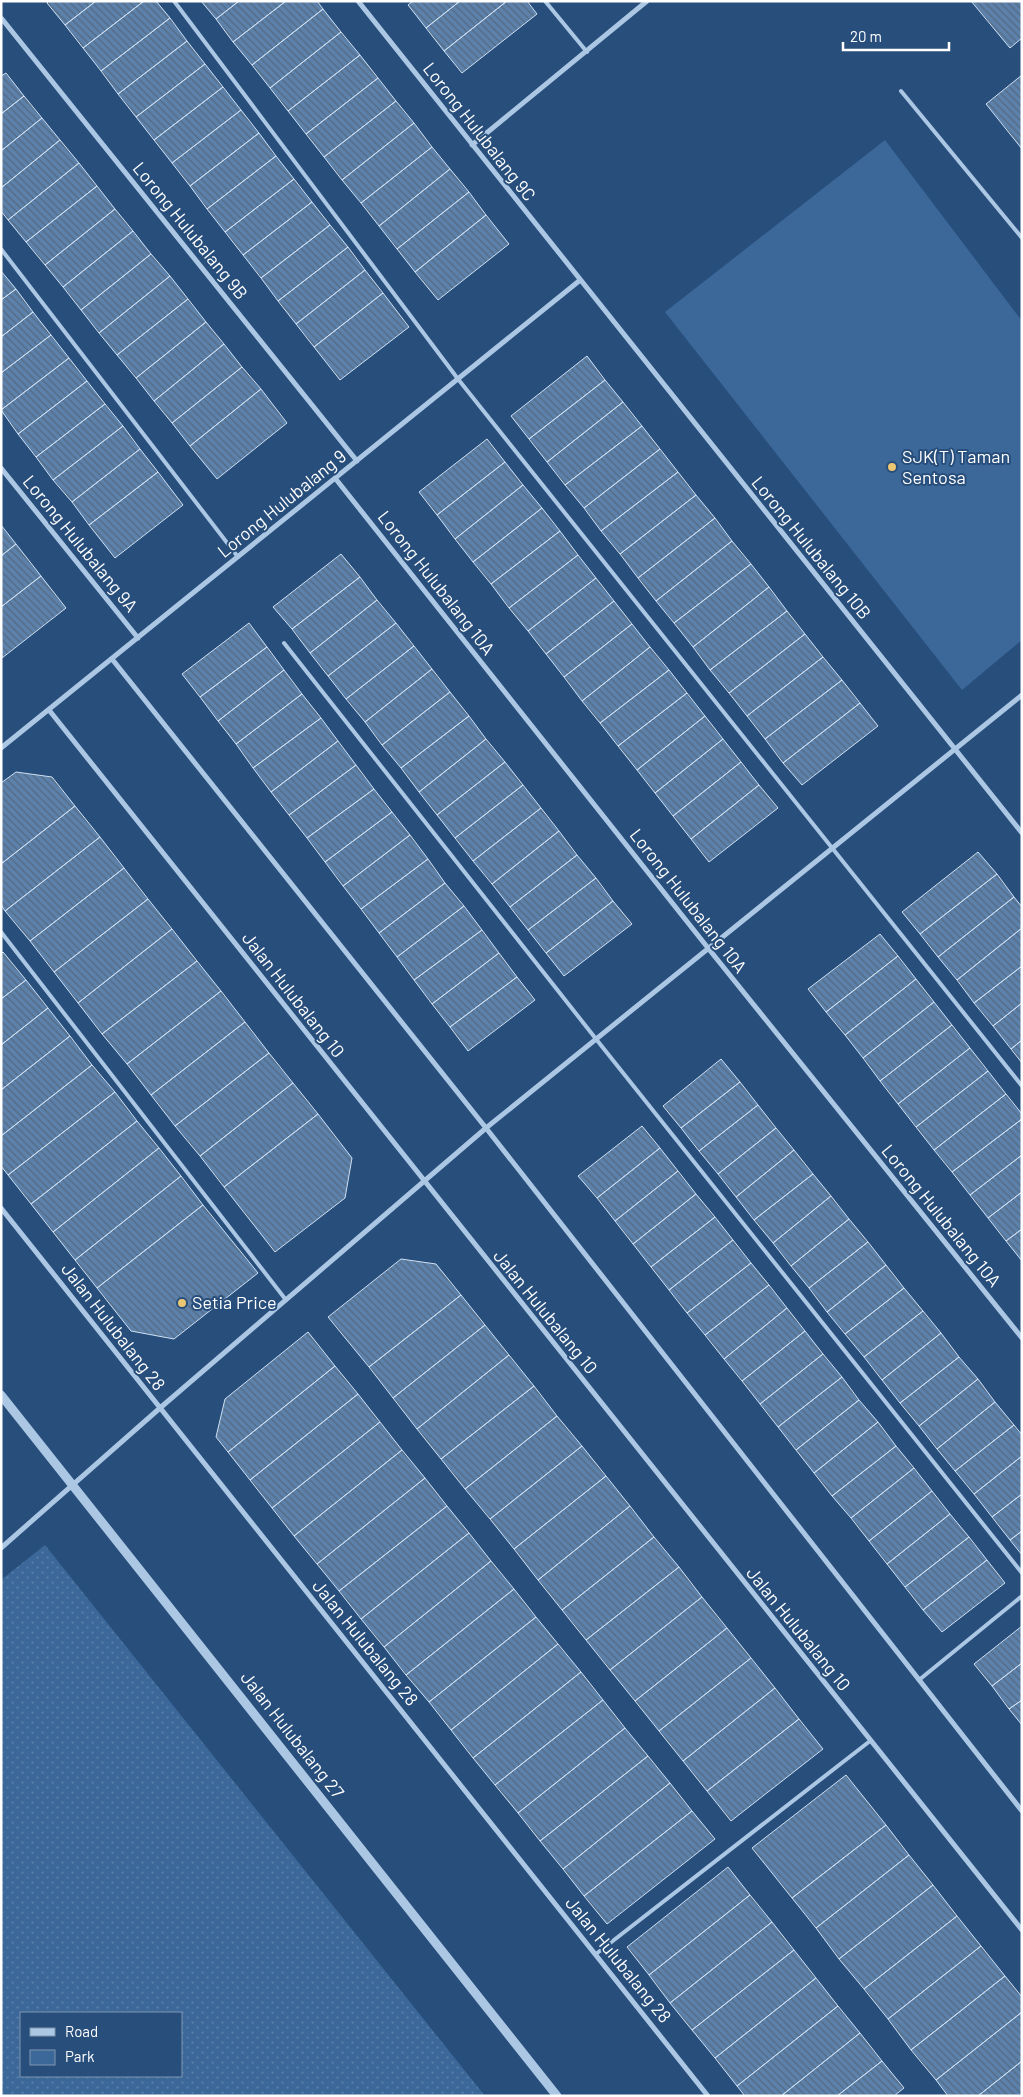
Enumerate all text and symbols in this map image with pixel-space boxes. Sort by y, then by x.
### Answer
scale bar [843,20,949,52]
text: 20 m [850,27,882,45]
street label: Lorong Hulubalang 9C [419,58,541,205]
street label: Lorong Hulubalang 9B [129,157,253,304]
street label: Lorong Hulubalang 9 [213,445,350,562]
place label: SJK(T) Taman Sentosa [902,445,1010,488]
marker: SJK(T) Taman Sentosa [886,461,898,473]
street label: Lorong Hulubalang 9A [19,470,143,616]
street label: Lorong Hulubalang 10B [747,471,876,623]
street label: Lorong Hulubalang 10A [374,506,500,659]
street label: Lorong Hulubalang 10A [626,824,752,977]
street label: Jalan Hulubalang 10 [238,927,350,1062]
street label: Lorong Hulubalang 10A [877,1140,1006,1291]
street label: Jalan Hulubalang 10 [489,1245,603,1378]
street label: Jalan Hulubalang 28 [57,1258,170,1395]
place label: Setia Price [192,1291,277,1313]
marker: Setia Price [176,1297,188,1309]
street label: Jalan Hulubalang 10 [742,1562,856,1695]
street label: Jalan Hulubalang 28 [308,1575,423,1710]
street label: Jalan Hulubalang 27 [236,1667,349,1803]
street label: Jalan Hulubalang 28 [561,1892,676,2027]
legend [20,2012,182,2077]
text: Road [65,2022,98,2040]
text: Park [65,2047,95,2065]

